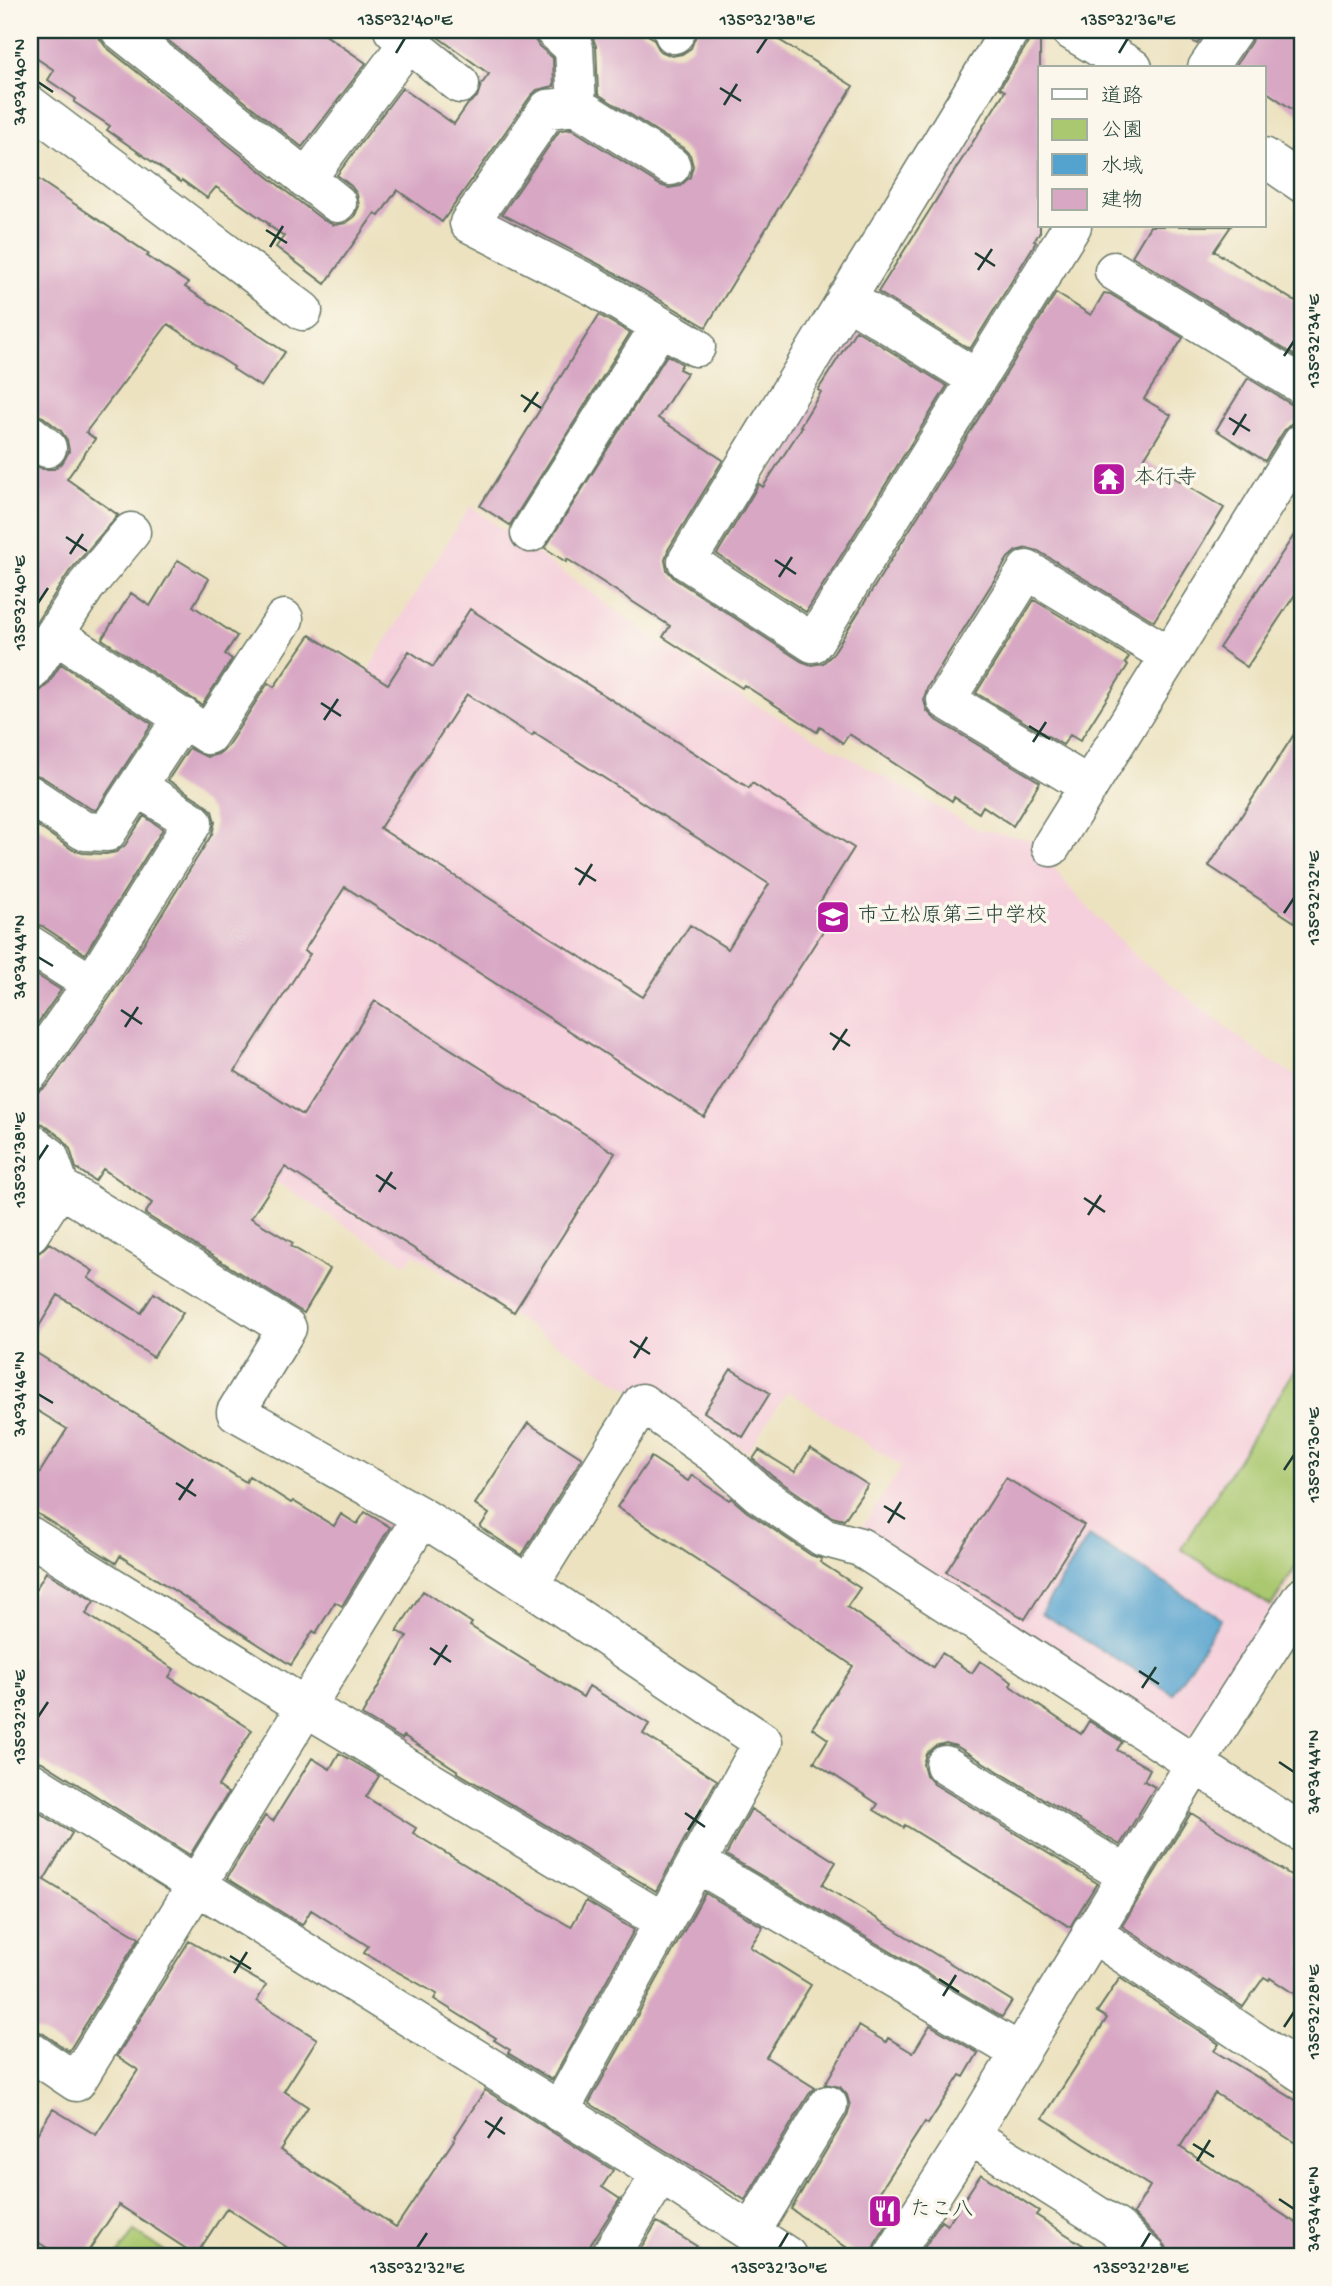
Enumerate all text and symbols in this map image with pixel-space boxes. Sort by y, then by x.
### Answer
text: 135°32'40"E [357,11,453,32]
text: 135°32'38"E [719,11,815,32]
text: 135°32'36"E [1080,11,1176,32]
text: 34°34'40"N [11,39,32,126]
legend [1038,66,1266,228]
text: 道路 [1101,85,1143,111]
text: 公園 [1101,120,1143,145]
text: 水域 [1101,155,1143,181]
text: 建物 [1101,189,1143,215]
text: 135°32'34"E [1305,293,1326,389]
temple icon: 本行寺 [1090,460,1128,498]
place label: 本行寺 [1134,466,1197,492]
text: 135°32'40"E [11,555,32,651]
text: 135°32'32"E [1305,850,1326,946]
school or university icon: 市立松原第三中学校 [814,898,852,936]
place label: 市立松原第三中学校 [858,903,1047,930]
text: 34°34'44"N [11,915,32,1000]
text: 135°32'38"E [11,1112,32,1208]
text: 34°34'46"N [11,1351,32,1438]
text: 135°32'30"E [1305,1407,1326,1504]
text: 135°32'36"E [11,1669,32,1765]
text: 34°34'44"N [1305,1730,1326,1815]
text: 135°32'28"E [1305,1964,1326,2060]
text: 34°34'46"N [1305,2166,1326,2253]
restaurant icon: たこ八 [866,2192,904,2230]
place label: たこ八 [910,2198,973,2224]
text: 135°32'32"E [369,2259,465,2280]
text: 135°32'30"E [730,2259,827,2280]
text: 135°32'28"E [1093,2259,1189,2280]

